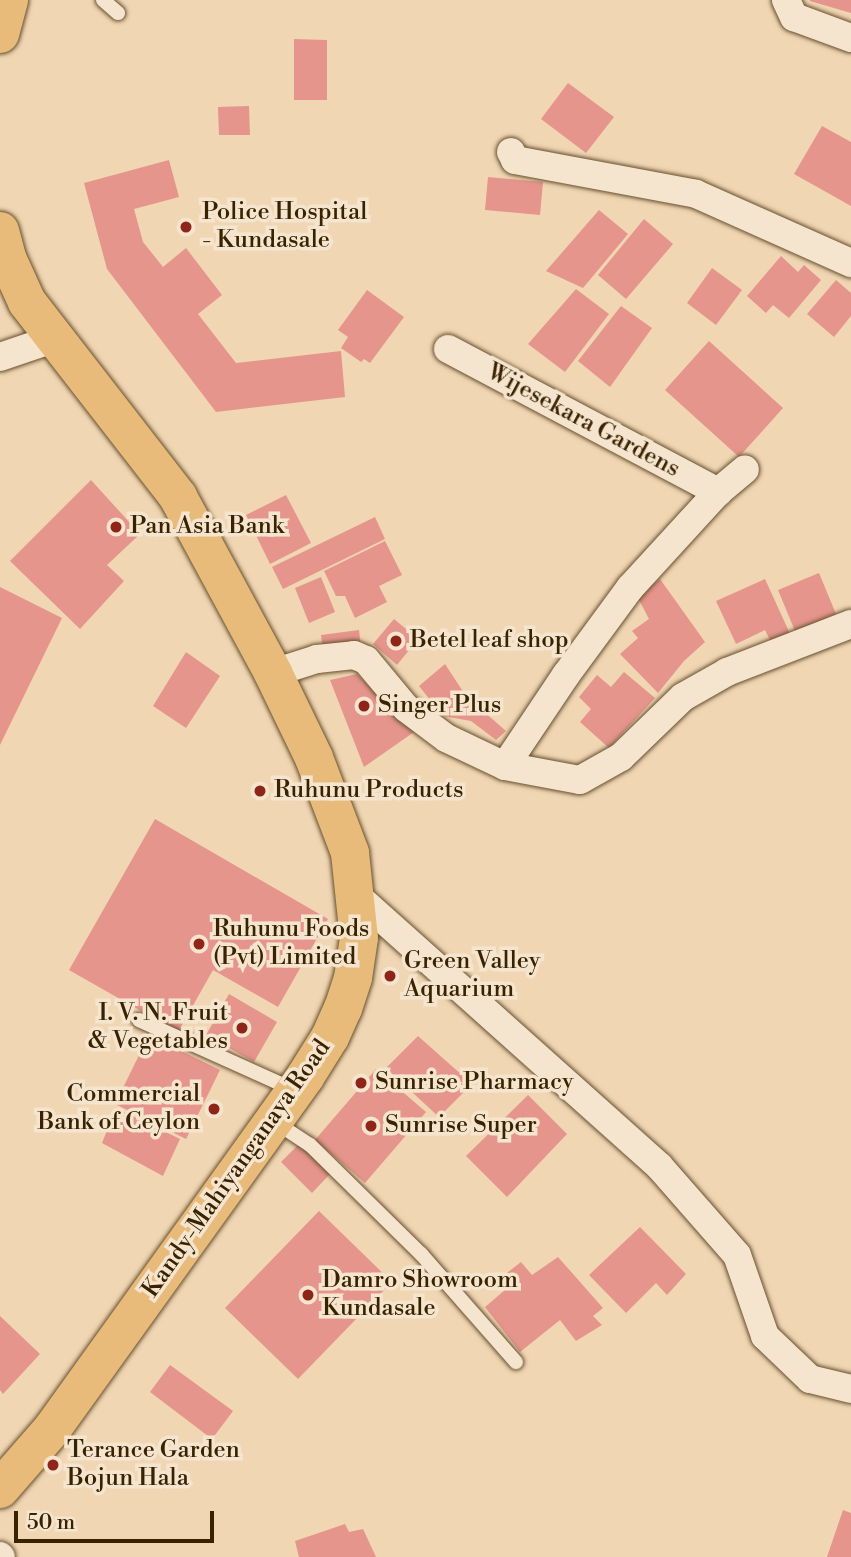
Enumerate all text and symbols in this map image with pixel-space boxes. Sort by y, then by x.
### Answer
place label: Police Hospital - Kundasale [202,199,367,255]
marker: Police Hospital - Kundasale [176,217,196,237]
street label: Wijesekara Gardens [482,358,684,484]
place label: Pan Asia Bank [130,513,284,541]
marker: Pan Asia Bank [108,519,124,535]
place label: Betel leaf shop [410,627,569,655]
marker: Betel leaf shop [388,633,404,649]
place label: Singer Plus [378,692,501,720]
marker: Singer Plus [356,698,372,714]
place label: Ruhunu Products [274,777,464,805]
marker: Ruhunu Products [252,783,268,799]
place label: Ruhunu Foods (Pvt) Limited [213,916,369,972]
marker: Ruhunu Foods (Pvt) Limited [191,936,207,952]
place label: Green Valley Aquarium [404,948,541,1004]
marker: Green Valley Aquarium [382,968,398,984]
place label: I. V. N. Fruit & Vegetables [88,1000,228,1056]
marker: I. V. N. Fruit & Vegetables [234,1020,250,1036]
street label: Kandy-Mahiyanganaya Road [137,1034,337,1304]
place label: Sunrise Pharmacy [375,1069,574,1097]
marker: Sunrise Pharmacy [353,1075,369,1091]
place label: Commercial Bank of Ceylon [37,1081,200,1137]
marker: Commercial Bank of Ceylon [206,1101,222,1117]
place label: Sunrise Super [385,1112,537,1140]
marker: Sunrise Super [363,1118,379,1134]
place label: Damro Showroom Kundasale [322,1267,518,1323]
marker: Damro Showroom Kundasale [300,1287,316,1303]
place label: Terance Garden Bojun Hala [67,1437,240,1493]
marker: Terance Garden Bojun Hala [45,1457,61,1473]
scale bar [18,1498,217,1542]
text: 50 m [27,1510,75,1536]

